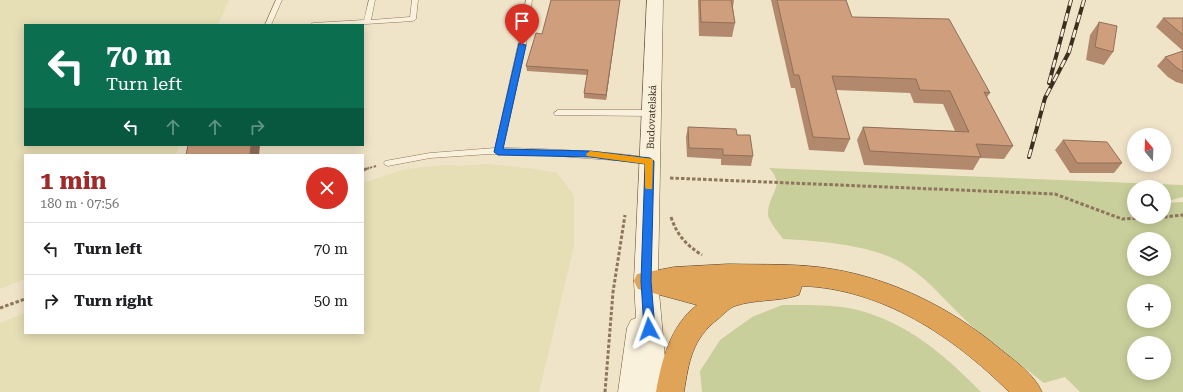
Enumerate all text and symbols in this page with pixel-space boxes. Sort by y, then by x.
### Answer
pin [505,4,539,45]
icon: arrive [511,10,533,32]
text: 70 m [106,39,171,72]
icon: left [40,40,92,92]
text: Turn left [106,73,182,94]
street label: Budovatelská [645,84,658,149]
icon: left [120,116,142,138]
icon: ahead [162,116,184,138]
icon: ahead [204,116,226,138]
icon: right [246,116,268,138]
north arrow [1127,128,1171,172]
map controls [1127,128,1171,380]
text: 1 min [40,167,107,195]
button: close [306,167,348,209]
button: search [1127,180,1171,224]
text: 180 m · 07:56 [40,196,119,211]
button: layers [1127,232,1171,276]
icon: left [40,238,62,260]
text: Turn left [74,240,142,258]
text: 70 m [314,240,348,258]
button: + [1127,284,1171,328]
icon: right [40,290,62,312]
text: Turn right [74,292,153,310]
text: 50 m [314,292,348,310]
position arrow [628,308,670,350]
button: − [1127,336,1171,380]

